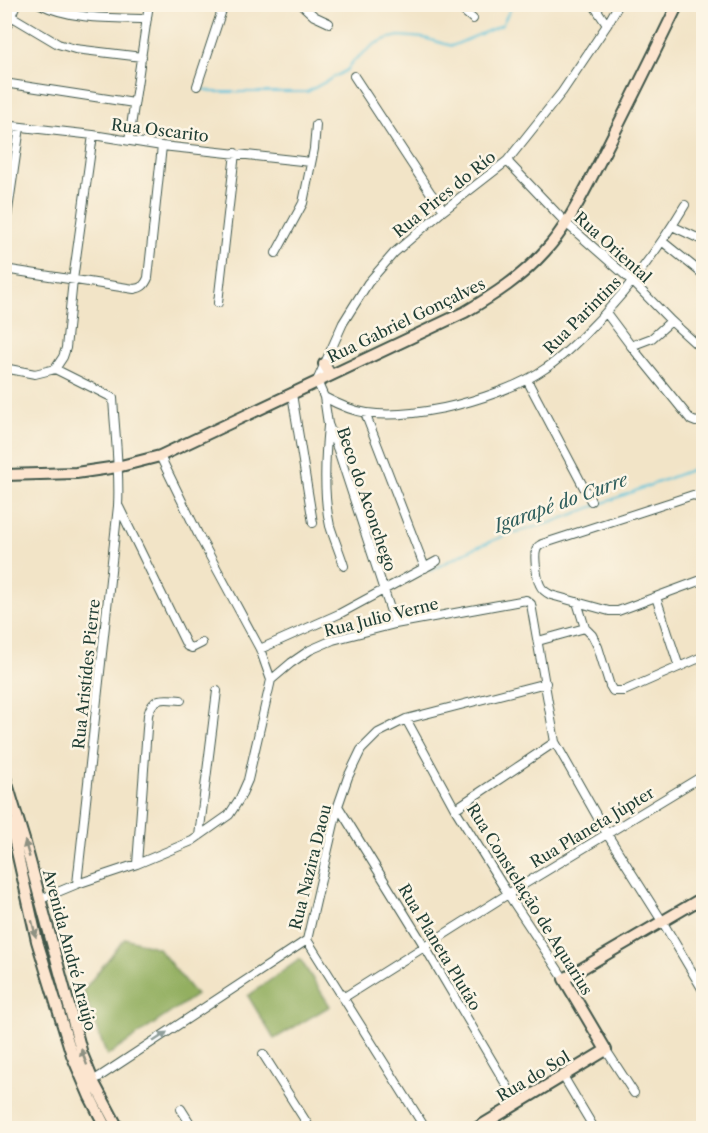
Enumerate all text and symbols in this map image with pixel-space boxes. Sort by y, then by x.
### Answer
street label: Rua Oscarito [110,114,210,146]
street label: Rua Pires do Río [389,146,500,242]
street label: Rua Oriental [570,207,656,287]
street label: Rua Parintins [539,272,625,358]
street label: Rua Gabriel Gonçalves [324,273,488,367]
street label: Beco do Aconchego [333,424,401,574]
water label: Igarapé do Curre [489,468,632,538]
street label: Rua Julio Verne [322,593,440,641]
street label: Rua Aristídes Pierre [68,598,104,750]
street label: Rua Planeta Júpter [526,782,658,872]
street label: Rua Constelação de Aquarius [463,799,597,999]
street label: Rua Nazira Daou [285,802,335,932]
one-way arrow [22,839,31,857]
street label: Avenida André Araújo [39,866,101,1033]
street label: Rua Planeta Plutão [394,880,486,1014]
one-way arrow [30,920,40,939]
one-way arrow [151,1032,168,1043]
street label: Rua do Sol [493,1046,574,1106]
one-way arrow [79,1048,88,1066]

